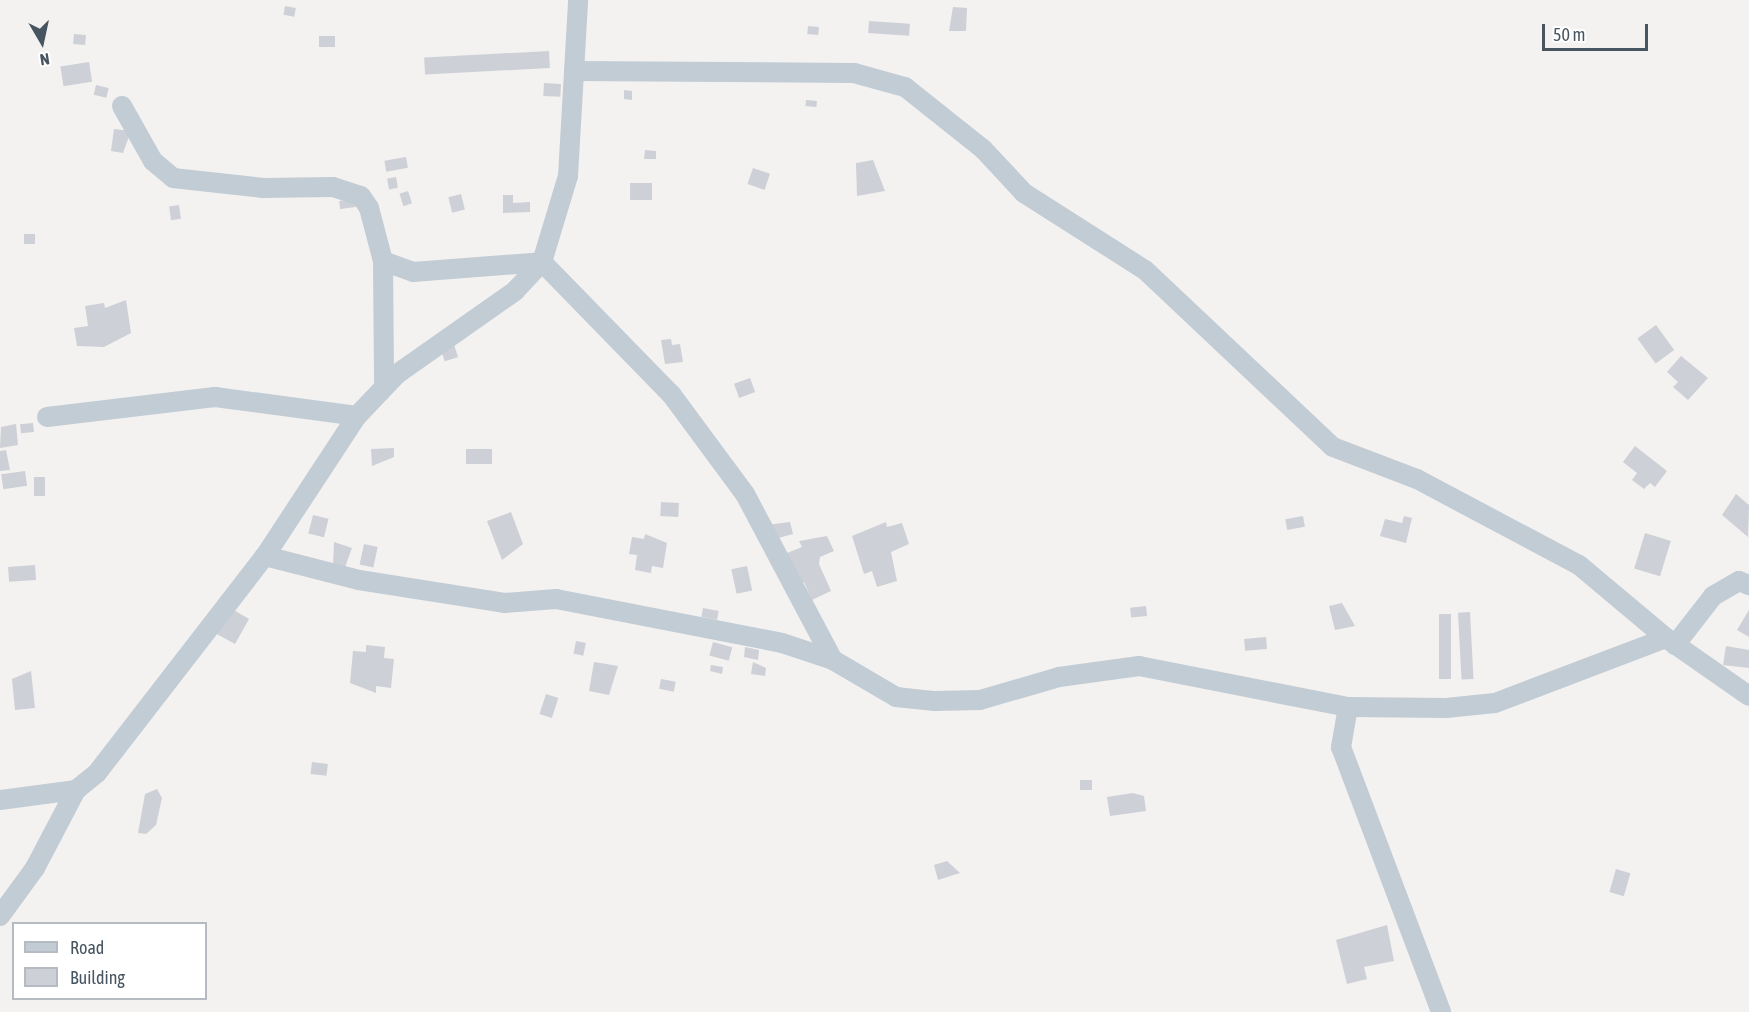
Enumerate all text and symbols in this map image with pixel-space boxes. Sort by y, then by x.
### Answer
north arrow [12,12,72,72]
scale bar [1545,12,1652,50]
text: 50 m [1553,24,1585,45]
text: N [39,50,51,69]
legend [12,922,207,1000]
text: Road [70,937,104,958]
text: Building [70,967,125,988]

